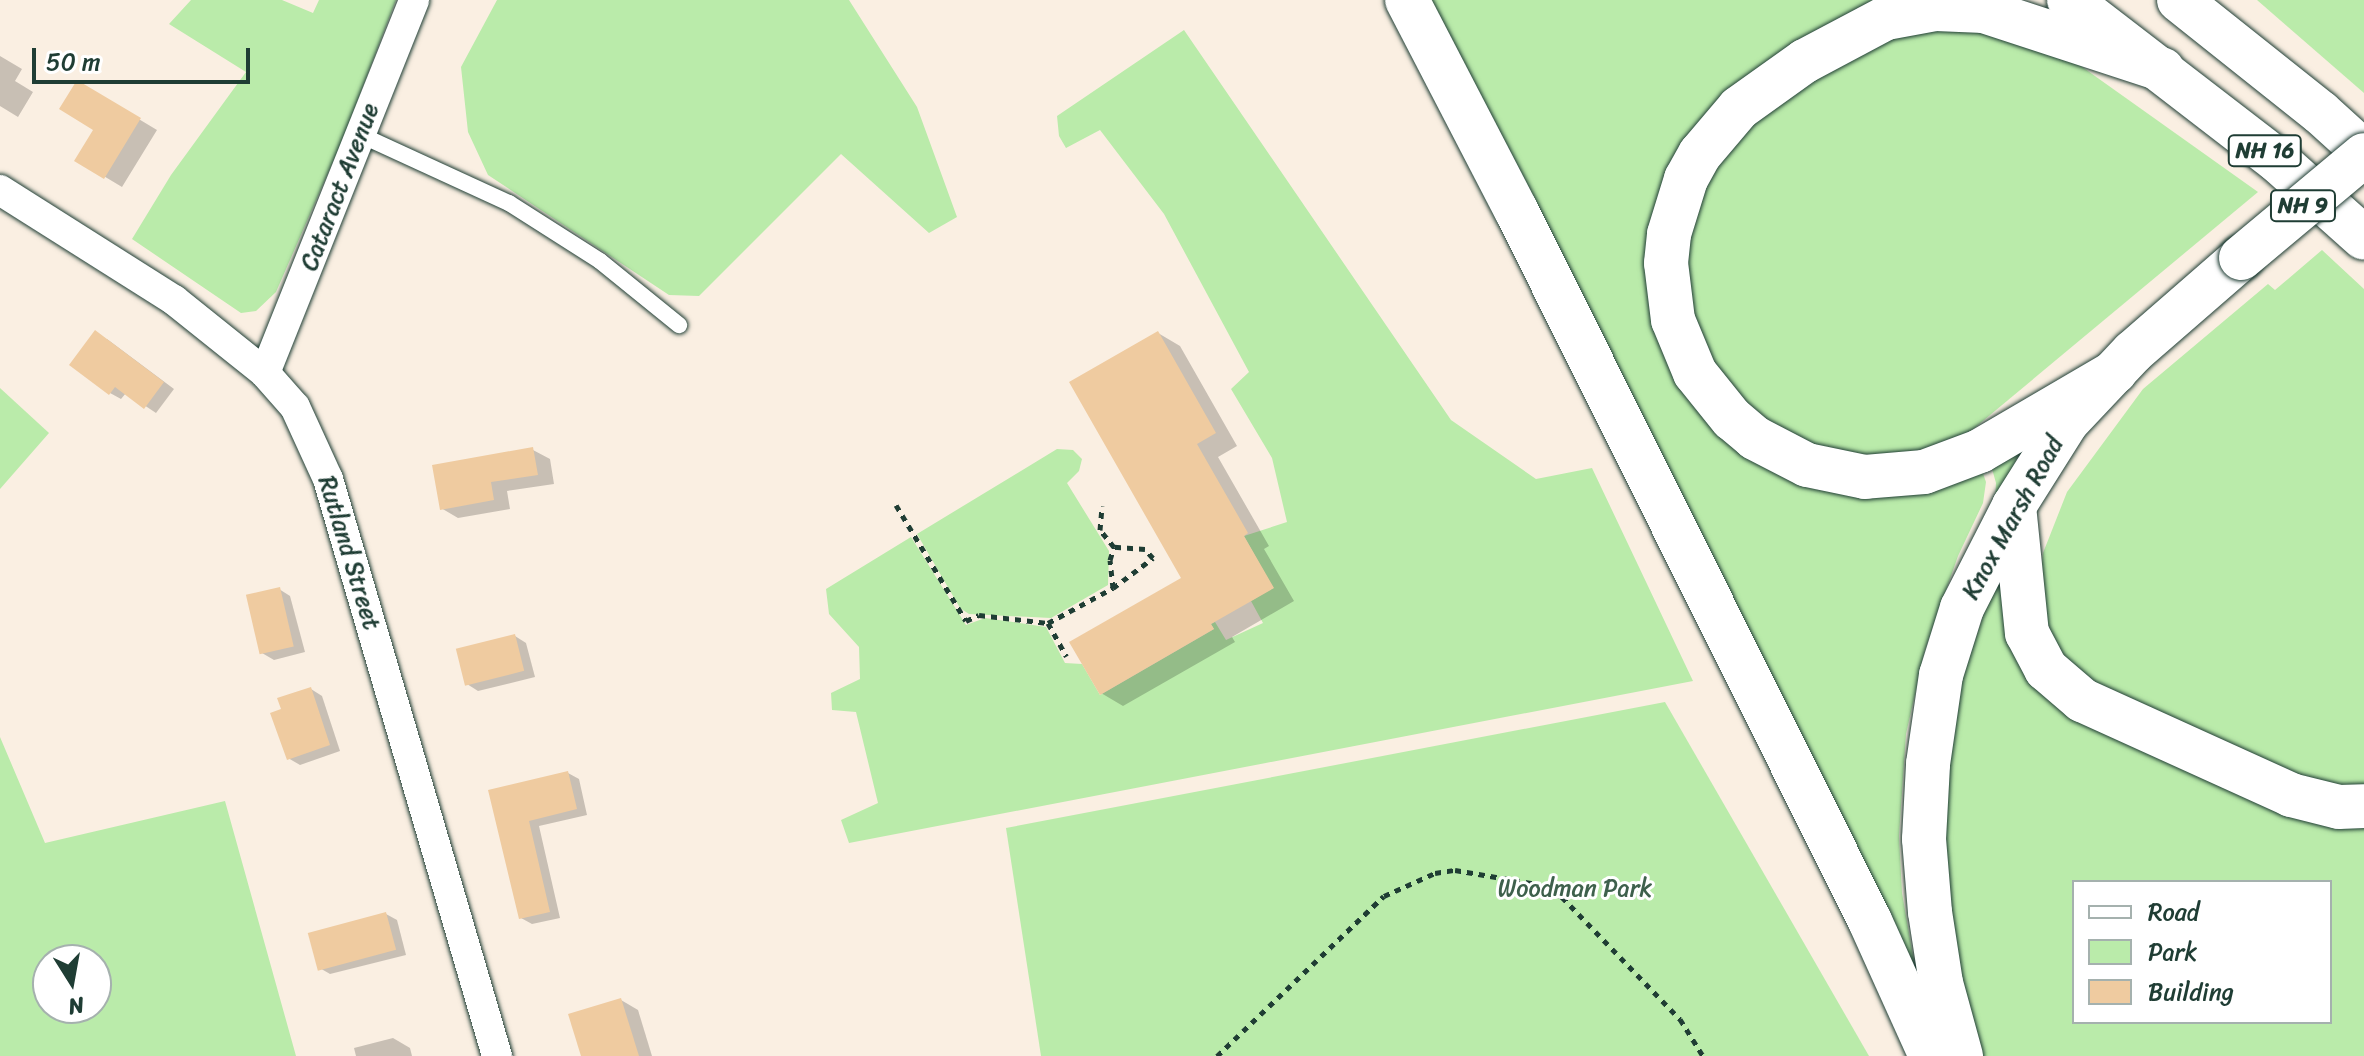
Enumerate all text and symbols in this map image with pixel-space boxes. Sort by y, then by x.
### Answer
scale bar [36,32,254,82]
text: 50 m [46,41,101,83]
street label: Cataract Avenue [295,99,385,275]
road number: NH 16 [2227,133,2303,169]
road number: NH 9 [2269,188,2337,224]
street label: Knox Marsh Road [1957,432,2069,604]
street label: Rutland Street [312,473,386,633]
park label: Woodman Park [1498,875,1652,903]
legend [2072,880,2332,1024]
text: Road [2148,891,2199,933]
text: Park [2148,931,2197,973]
north arrow [32,944,112,1024]
text: Building [2148,971,2234,1013]
text: N [65,985,87,1027]

